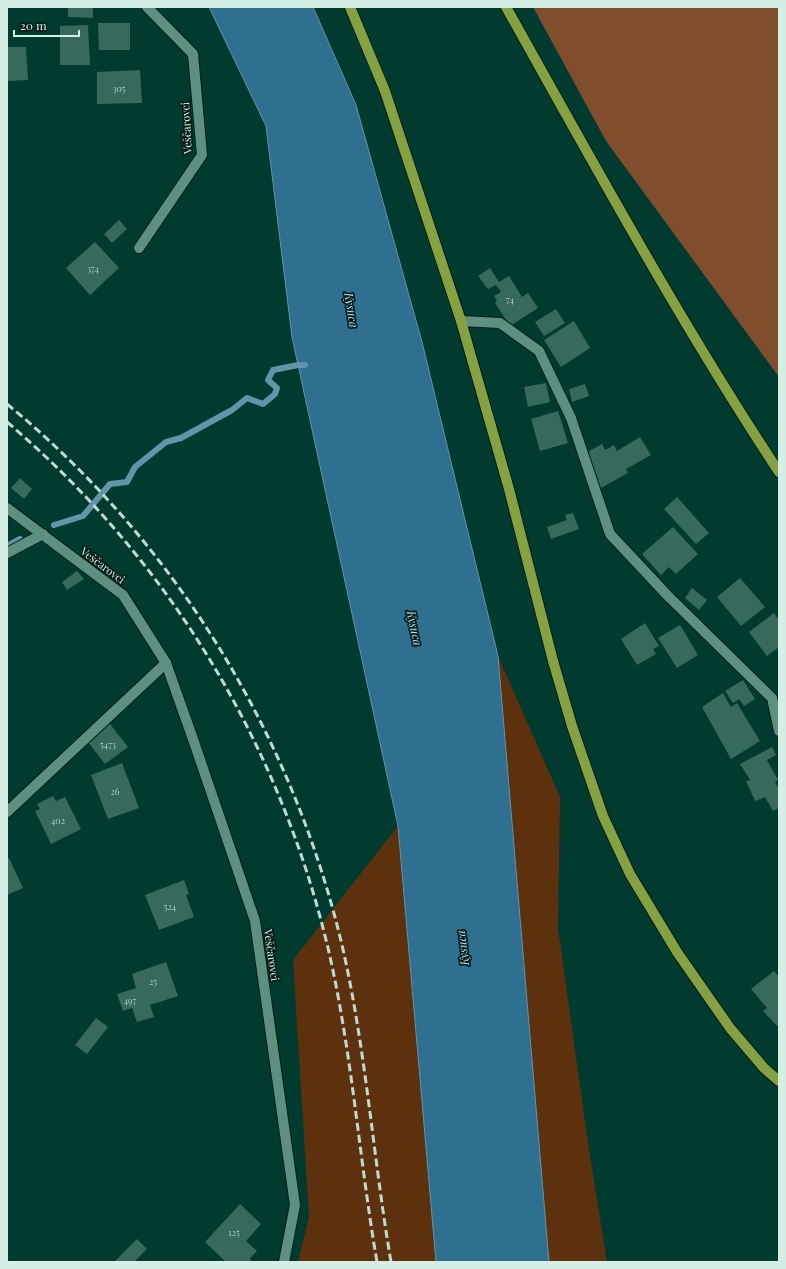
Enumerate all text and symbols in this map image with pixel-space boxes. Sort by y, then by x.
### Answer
scale bar [14,12,79,38]
text: 20 m [20,17,47,33]
house number: 305 [112,82,126,94]
street label: Veščarovci [177,102,195,155]
house number: 374 [87,262,99,274]
water label: Kysuca [341,290,363,329]
house number: 74 [506,293,514,305]
street label: Veščarovci [77,543,128,587]
water label: Kysuca [403,608,427,647]
house number: 5473 [100,738,116,750]
house number: 26 [111,785,120,797]
house number: 402 [51,814,65,826]
house number: 524 [164,900,177,912]
street label: Veščarovci [261,927,283,982]
water label: Kysuca [452,929,472,968]
house number: 25 [149,975,157,987]
house number: 497 [124,994,137,1006]
house number: 125 [228,1226,240,1238]

